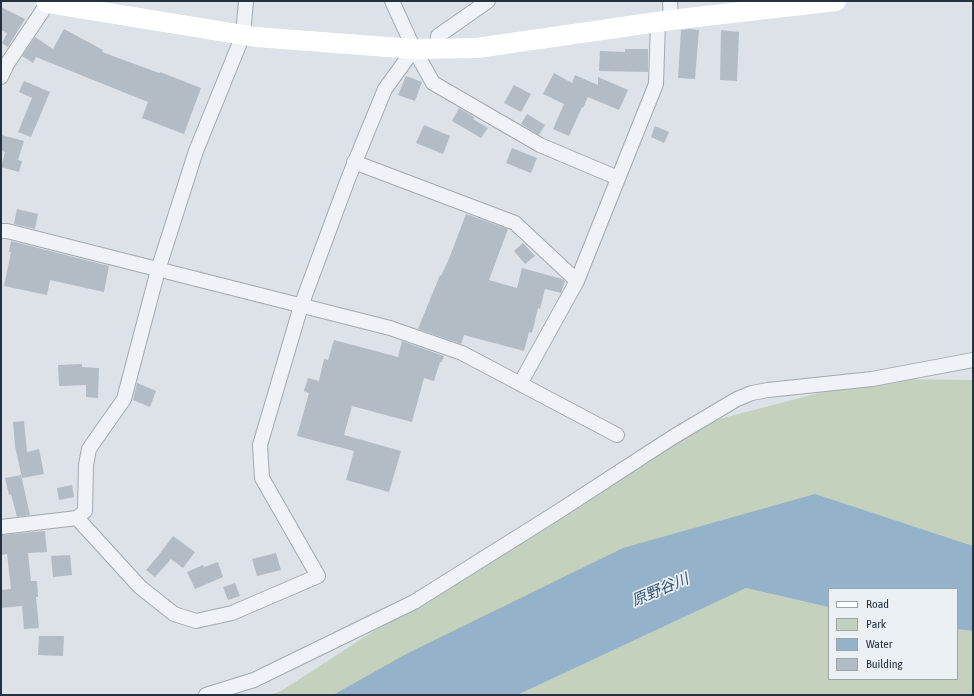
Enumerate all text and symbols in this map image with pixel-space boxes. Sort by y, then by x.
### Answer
water label: 原野谷川 [629,570,691,610]
legend [828,588,958,680]
text: Road [866,597,889,611]
text: Park [866,617,886,631]
text: Water [866,637,892,651]
text: Building [866,657,903,671]

